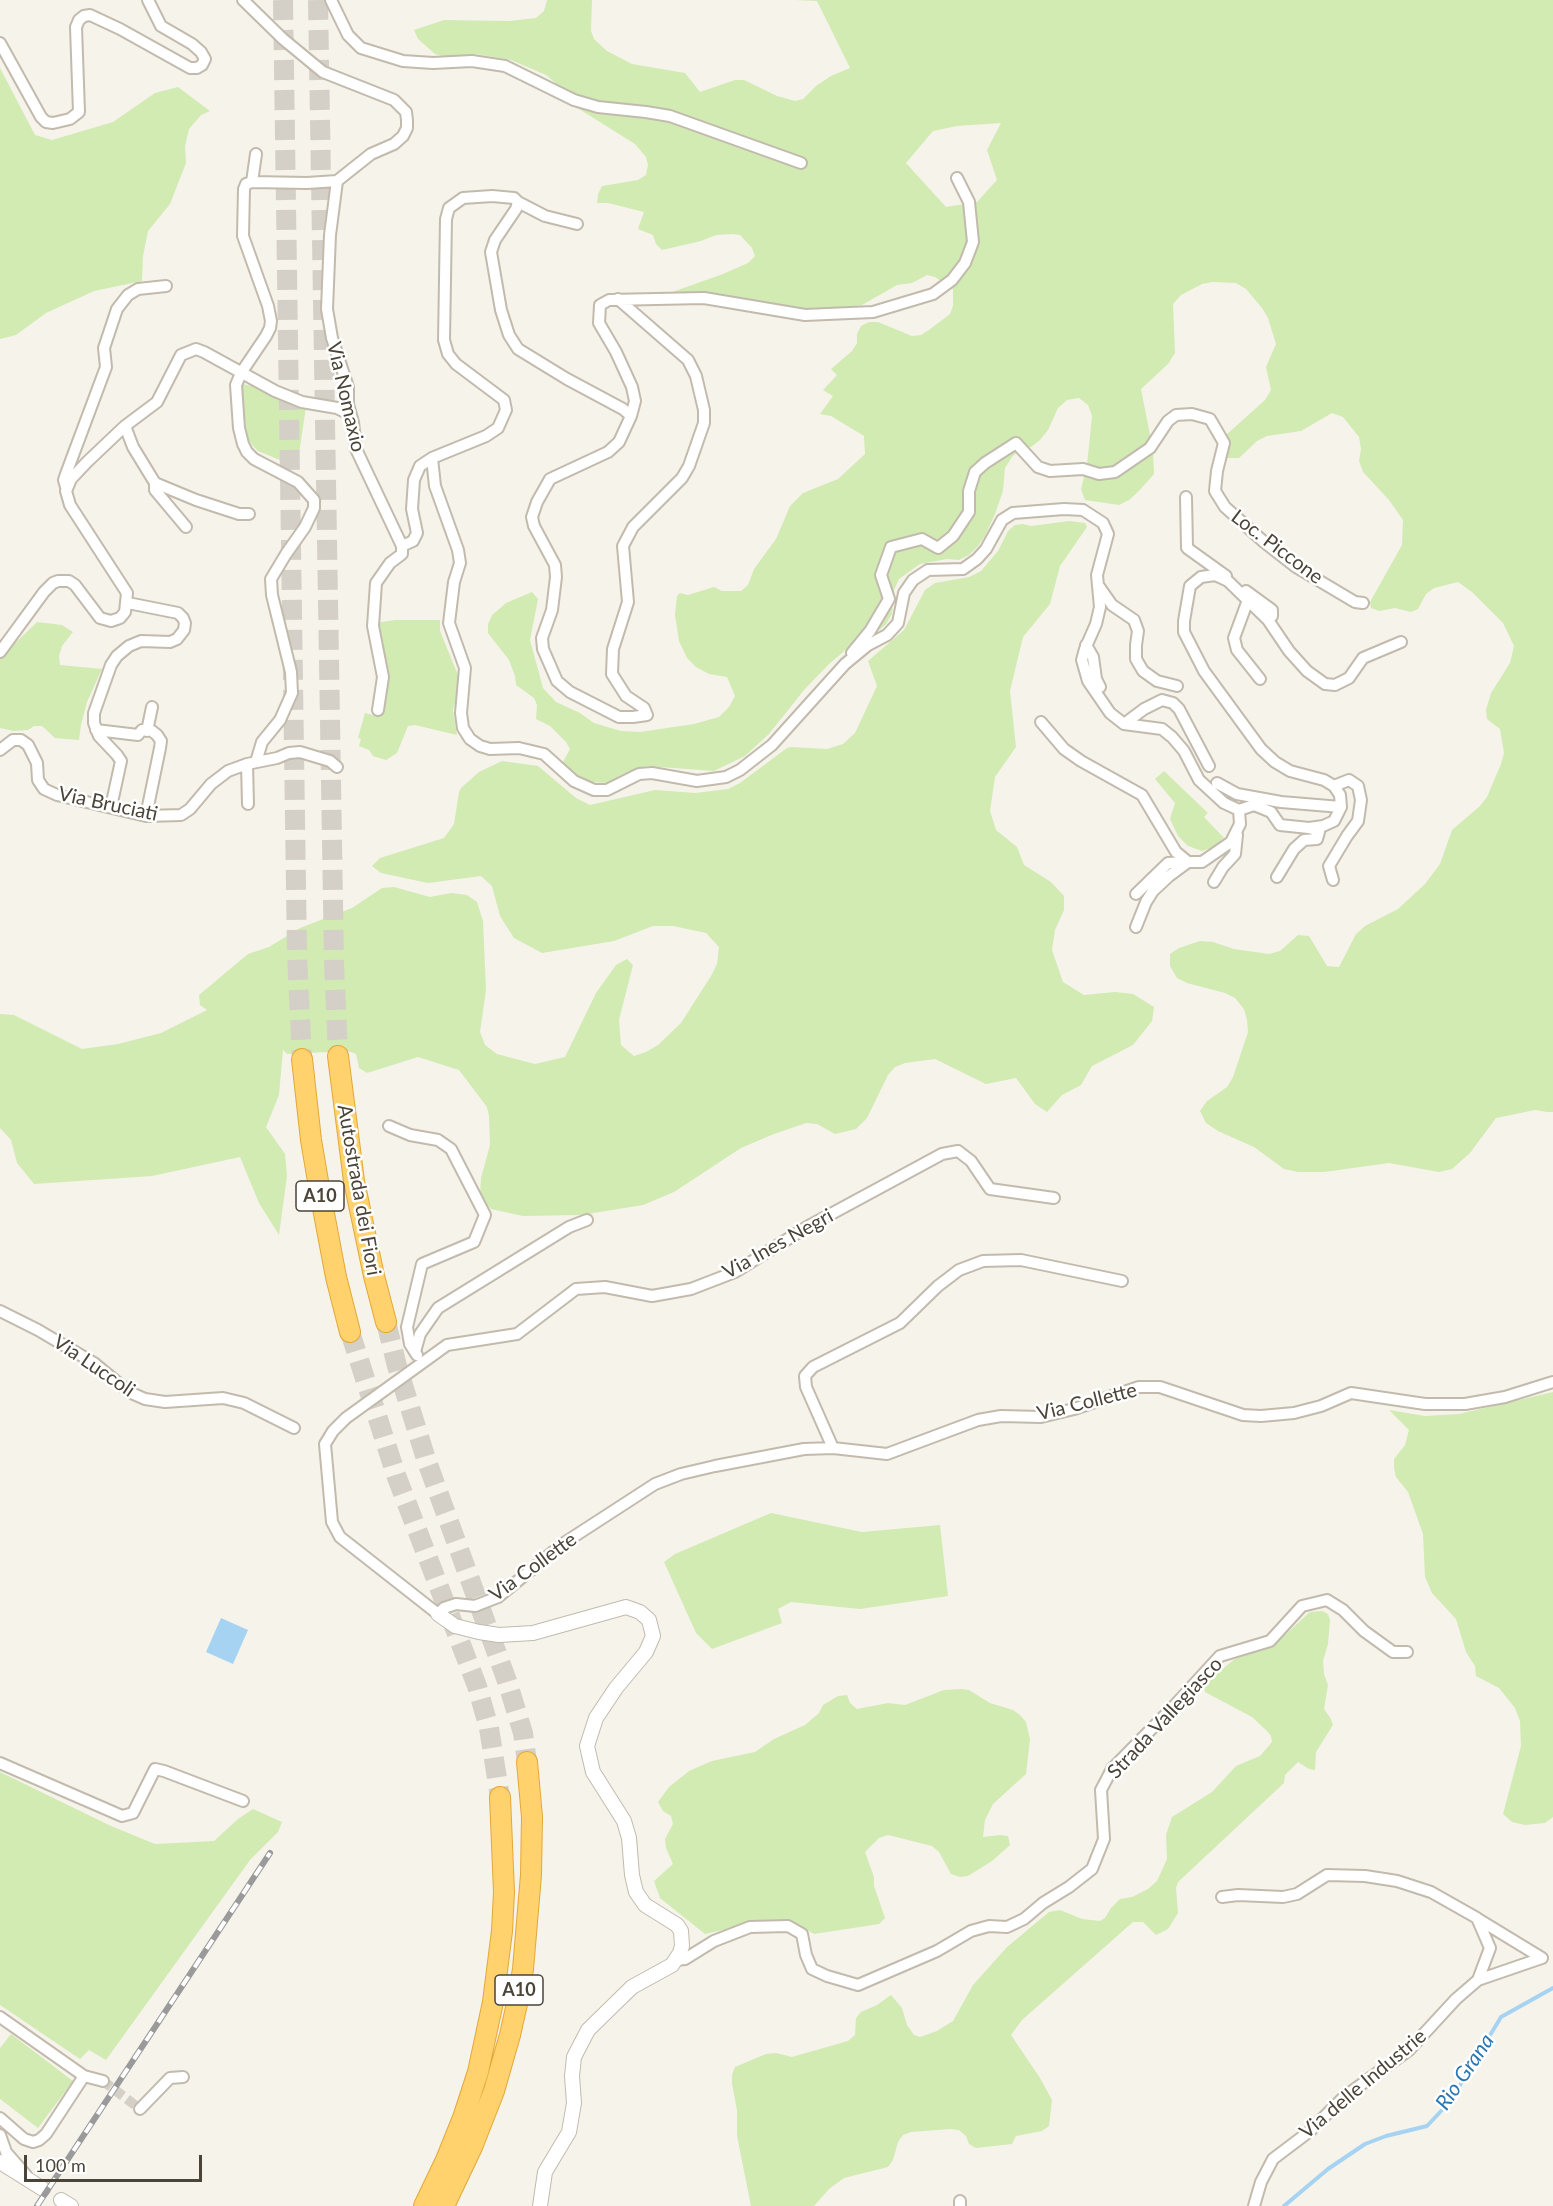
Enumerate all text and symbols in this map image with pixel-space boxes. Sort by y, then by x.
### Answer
street label: Via Nomaxio [322,340,370,454]
street label: Loc. Piccone [1226,505,1328,589]
street label: Via Bruciati [56,782,160,826]
street label: Autostrada dei Fiori [332,1103,386,1277]
road number: A10 [296,1181,344,1211]
street label: Via Ines Negri [719,1204,837,1284]
street label: Via Luccoli [48,1330,140,1402]
street label: Via Collette [1035,1378,1139,1426]
street label: Via Collette [485,1527,581,1607]
street label: Strada Vallegiasco [1103,1652,1227,1784]
road number: A10 [495,1975,543,2005]
street label: Via delle Industrie [1295,2024,1431,2144]
water label: Rio Grana [1430,2029,1500,2115]
scale bar [27,2143,206,2181]
text: 100 m [35,2154,86,2176]

